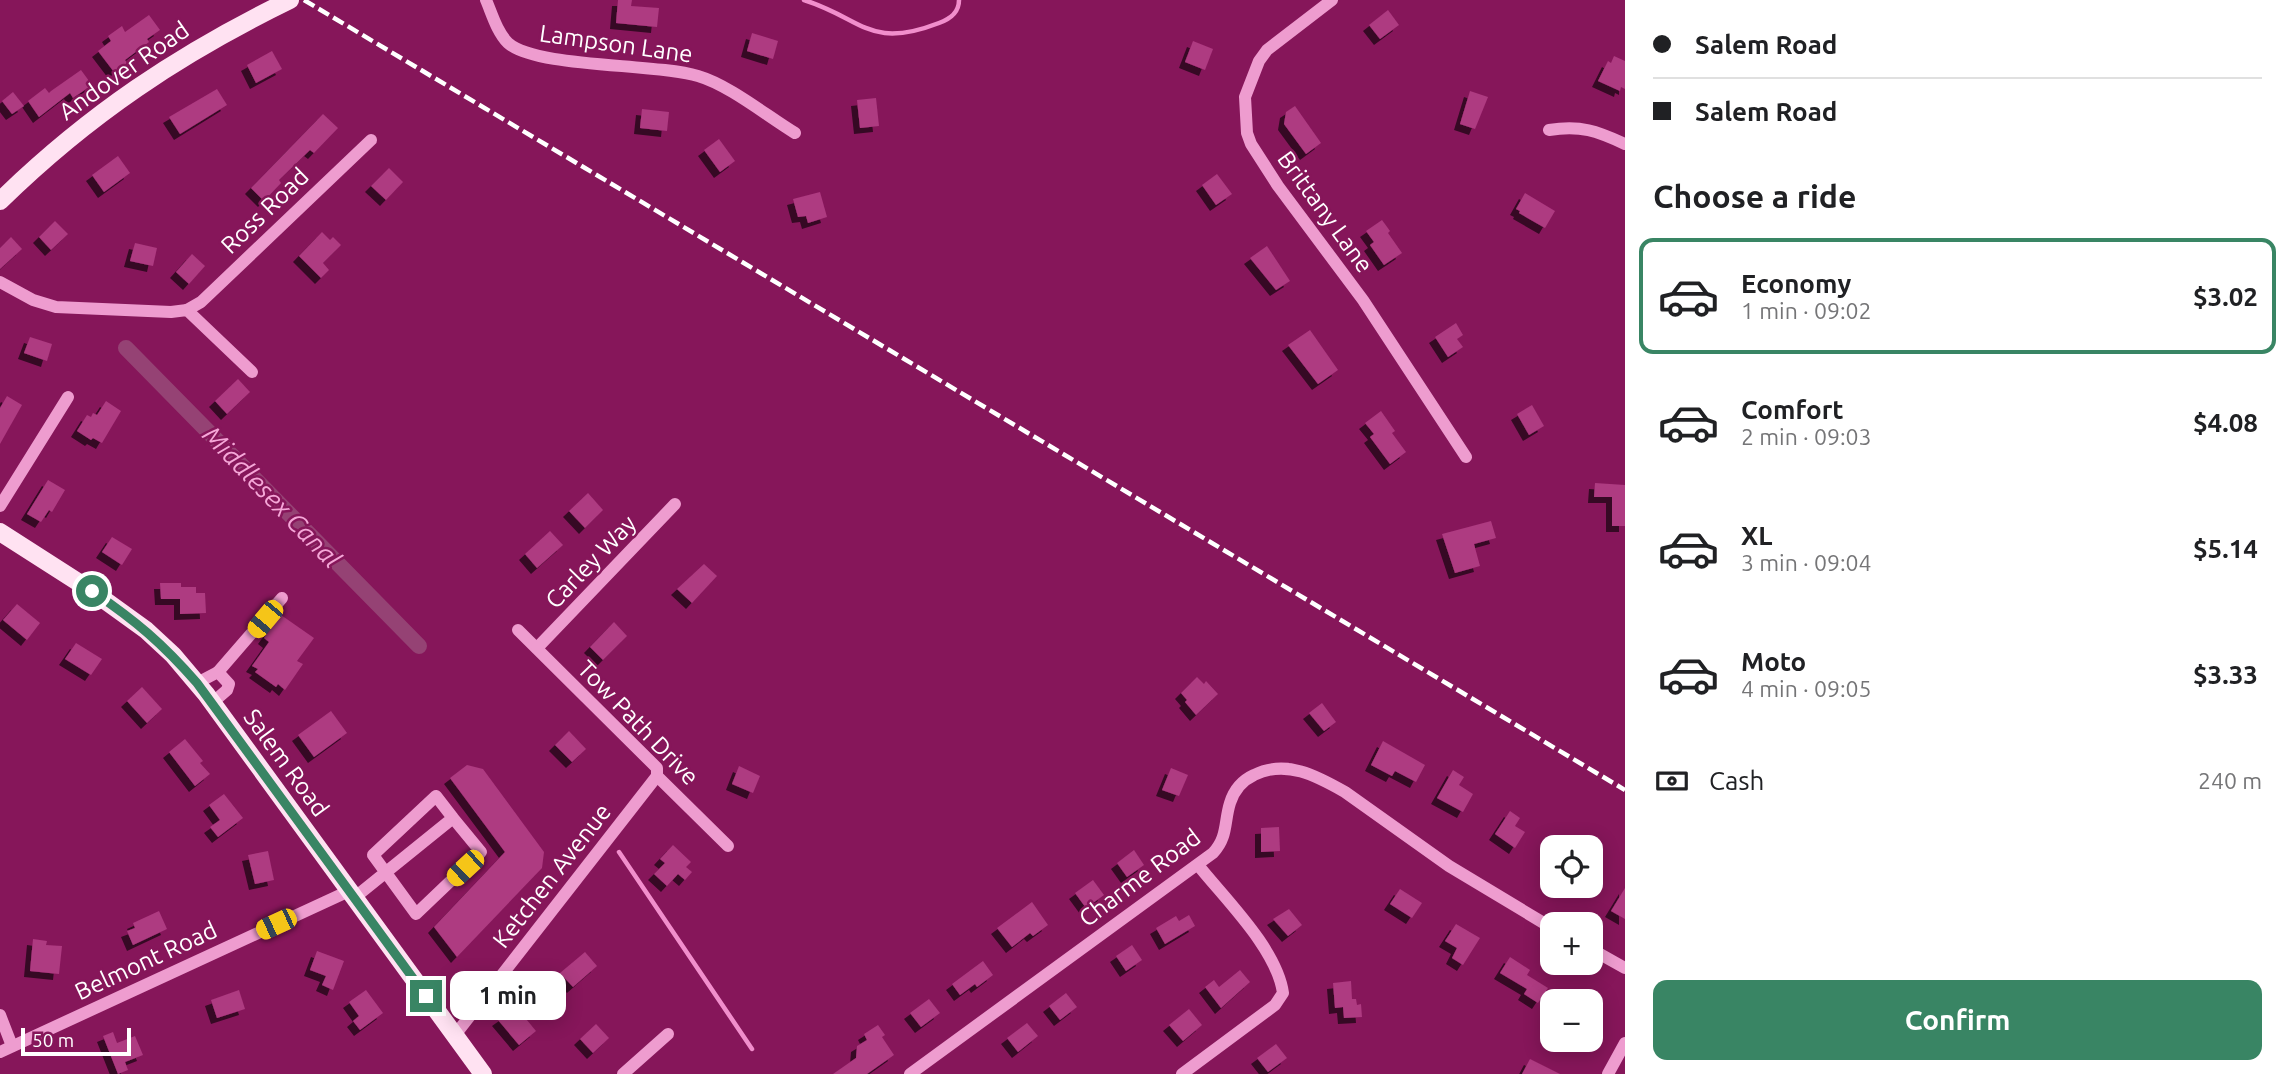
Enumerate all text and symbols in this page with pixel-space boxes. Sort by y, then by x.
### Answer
street label: Andover Road [54,16,194,125]
street label: Lampson Lane [538,19,694,68]
text: Salem Road [1695,30,1837,59]
text: Salem Road [1695,97,1837,126]
street label: Brittany Lane [1272,146,1378,278]
street label: Ross Road [215,163,314,259]
text: Choose a ride [1653,178,1856,214]
icon: car [1657,265,1720,328]
text: Economy [1741,269,1851,298]
text: $3.02 [2193,282,2258,311]
text: 1 min · 09:02 [1741,298,1872,323]
icon: car [1657,391,1720,454]
text: Comfort [1741,395,1844,424]
text: $4.08 [2193,408,2258,437]
water label: Middlesex Canal [198,420,347,573]
text: 2 min · 09:03 [1741,424,1872,449]
street label: Carley Way [540,509,642,614]
icon: car [1657,517,1720,580]
text: XL [1741,521,1772,550]
text: $5.14 [2193,534,2258,563]
text: 3 min · 09:04 [1741,550,1872,575]
route start [76,575,108,607]
car [244,596,287,642]
icon: car [1657,643,1720,706]
text: Moto [1741,647,1806,676]
street label: Tow Path Drive [572,655,704,790]
text: $3.33 [2193,660,2258,689]
text: 4 min · 09:05 [1741,676,1872,701]
street label: Salem Road [238,704,334,822]
icon: cash [1653,762,1691,800]
text: Cash [1709,766,1764,795]
text: 240 m [2198,768,2262,793]
street label: Ketchen Avenue [487,798,616,953]
street label: Charme Road [1074,823,1206,932]
map controls [1540,835,1603,1052]
button: locate [1540,835,1603,898]
car [443,846,488,890]
car [253,906,300,942]
button: + [1540,912,1603,975]
street label: Belmont Road [71,916,221,1005]
callout: 1 min [450,972,566,1020]
route end [410,980,442,1012]
button: Confirm [1653,980,2262,1060]
text: 1 min [479,983,537,1008]
button: − [1540,989,1603,1052]
scale bar [21,1025,131,1057]
text: 50 m [32,1029,74,1051]

